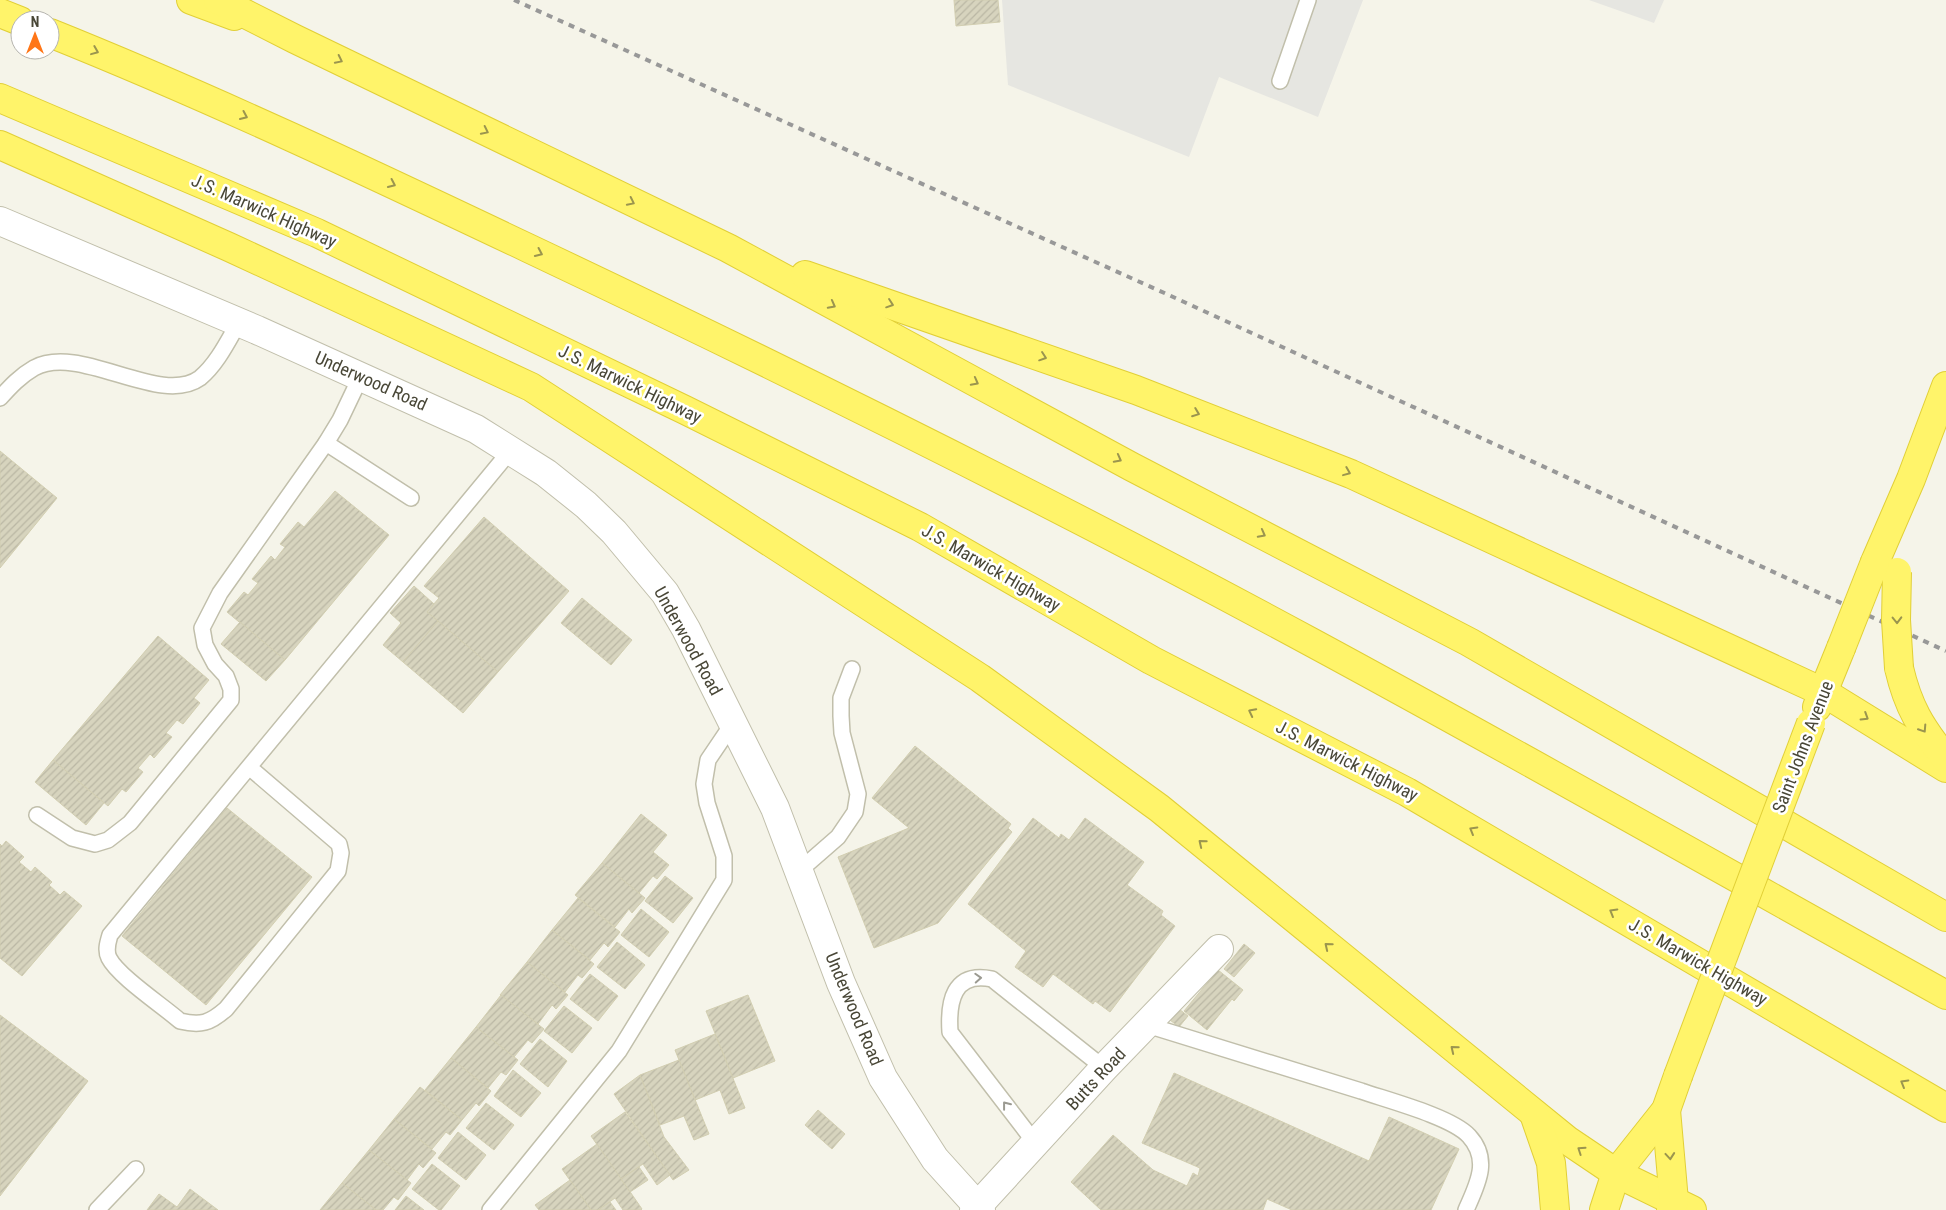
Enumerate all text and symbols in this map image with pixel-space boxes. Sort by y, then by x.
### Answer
north arrow [10,10,60,60]
text: N [31,14,39,30]
one-way arrow [90,45,99,56]
one-way arrow [334,54,343,65]
one-way arrow [239,110,248,121]
one-way arrow [480,125,489,135]
street label: J.S. Marwick Highway [188,169,340,252]
one-way arrow [387,178,396,188]
one-way arrow [626,196,635,206]
one-way arrow [534,247,543,257]
one-way arrow [827,299,836,309]
one-way arrow [885,299,893,309]
street label: J.S. Marwick Highway [555,340,706,427]
street label: Underwood Road [312,346,431,415]
one-way arrow [1039,352,1047,362]
one-way arrow [970,376,979,386]
one-way arrow [1191,407,1200,417]
one-way arrow [1113,453,1122,463]
one-way arrow [1342,466,1351,477]
street label: J.S. Marwick Highway [918,519,1065,616]
one-way arrow [1257,528,1266,538]
street label: Underwood Road [650,583,727,699]
one-way arrow [1891,616,1902,624]
street label: Saint Johns Avenue [1768,678,1837,816]
one-way arrow [1248,708,1257,718]
one-way arrow [1859,711,1868,721]
street label: J.S. Marwick Highway [1273,716,1422,806]
one-way arrow [1917,723,1926,733]
one-way arrow [1469,827,1478,837]
one-way arrow [1199,840,1208,849]
one-way arrow [1609,909,1618,919]
street label: J.S. Marwick Highway [1625,913,1772,1010]
one-way arrow [1325,943,1334,951]
street label: Underwood Road [821,949,888,1069]
one-way arrow [974,973,982,984]
street label: Butts Road [1061,1043,1130,1114]
one-way arrow [1451,1046,1460,1054]
one-way arrow [1900,1079,1909,1089]
one-way arrow [1004,1102,1012,1111]
one-way arrow [1577,1147,1587,1156]
one-way arrow [1664,1152,1675,1160]

